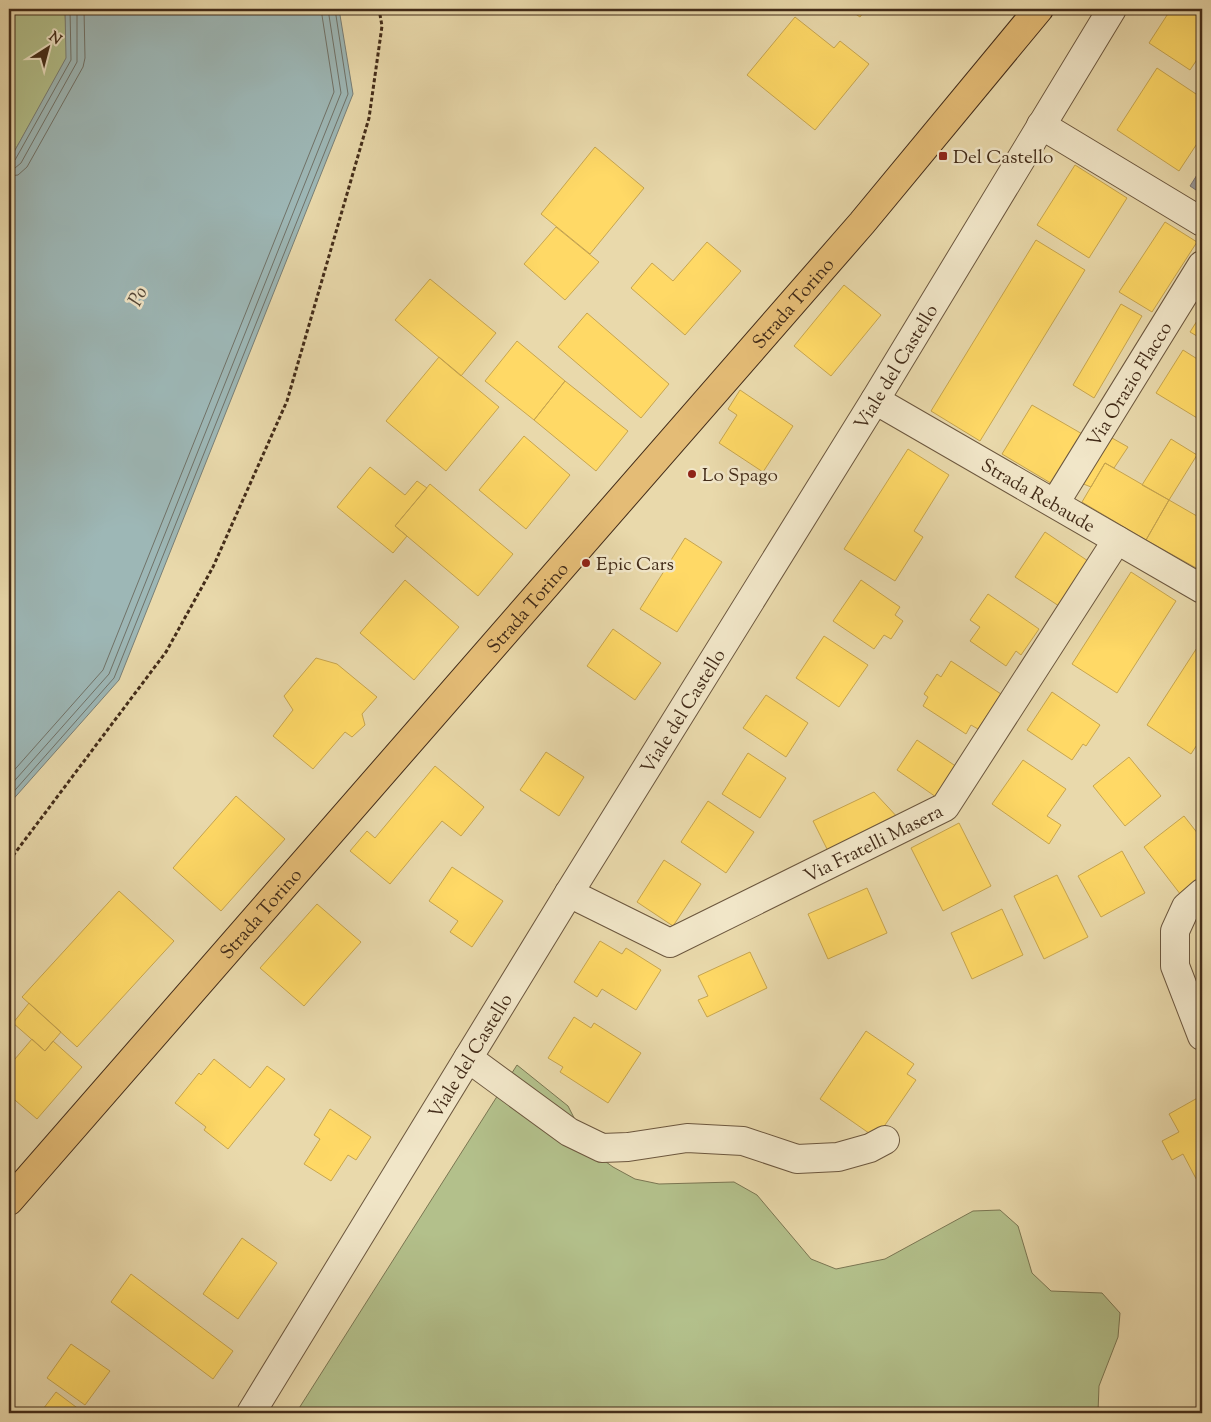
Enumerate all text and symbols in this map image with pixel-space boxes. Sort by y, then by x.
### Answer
north arrow [22,22,72,72]
text: N [44,28,65,50]
place label: Del Castello [953,145,1054,172]
marker: Del Castello [937,150,949,162]
street label: Strada Torino [747,253,842,356]
water label: Po [122,282,156,312]
street label: Viale del Castello [849,300,946,436]
street label: Via Orazio Flacco [1082,317,1180,453]
street label: Strada Rebaude [975,453,1100,541]
place label: Lo Spago [702,463,778,490]
marker: Lo Spago [686,468,698,480]
place label: Epic Cars [596,552,674,579]
street label: Strada Torino [481,557,576,660]
marker: Epic Cars [580,557,592,569]
street label: Viale del Castello [635,644,733,780]
street label: Via Fratelli Masera [800,799,948,891]
street label: Strada Torino [215,863,309,966]
street label: Viale del Castello [423,989,520,1125]

